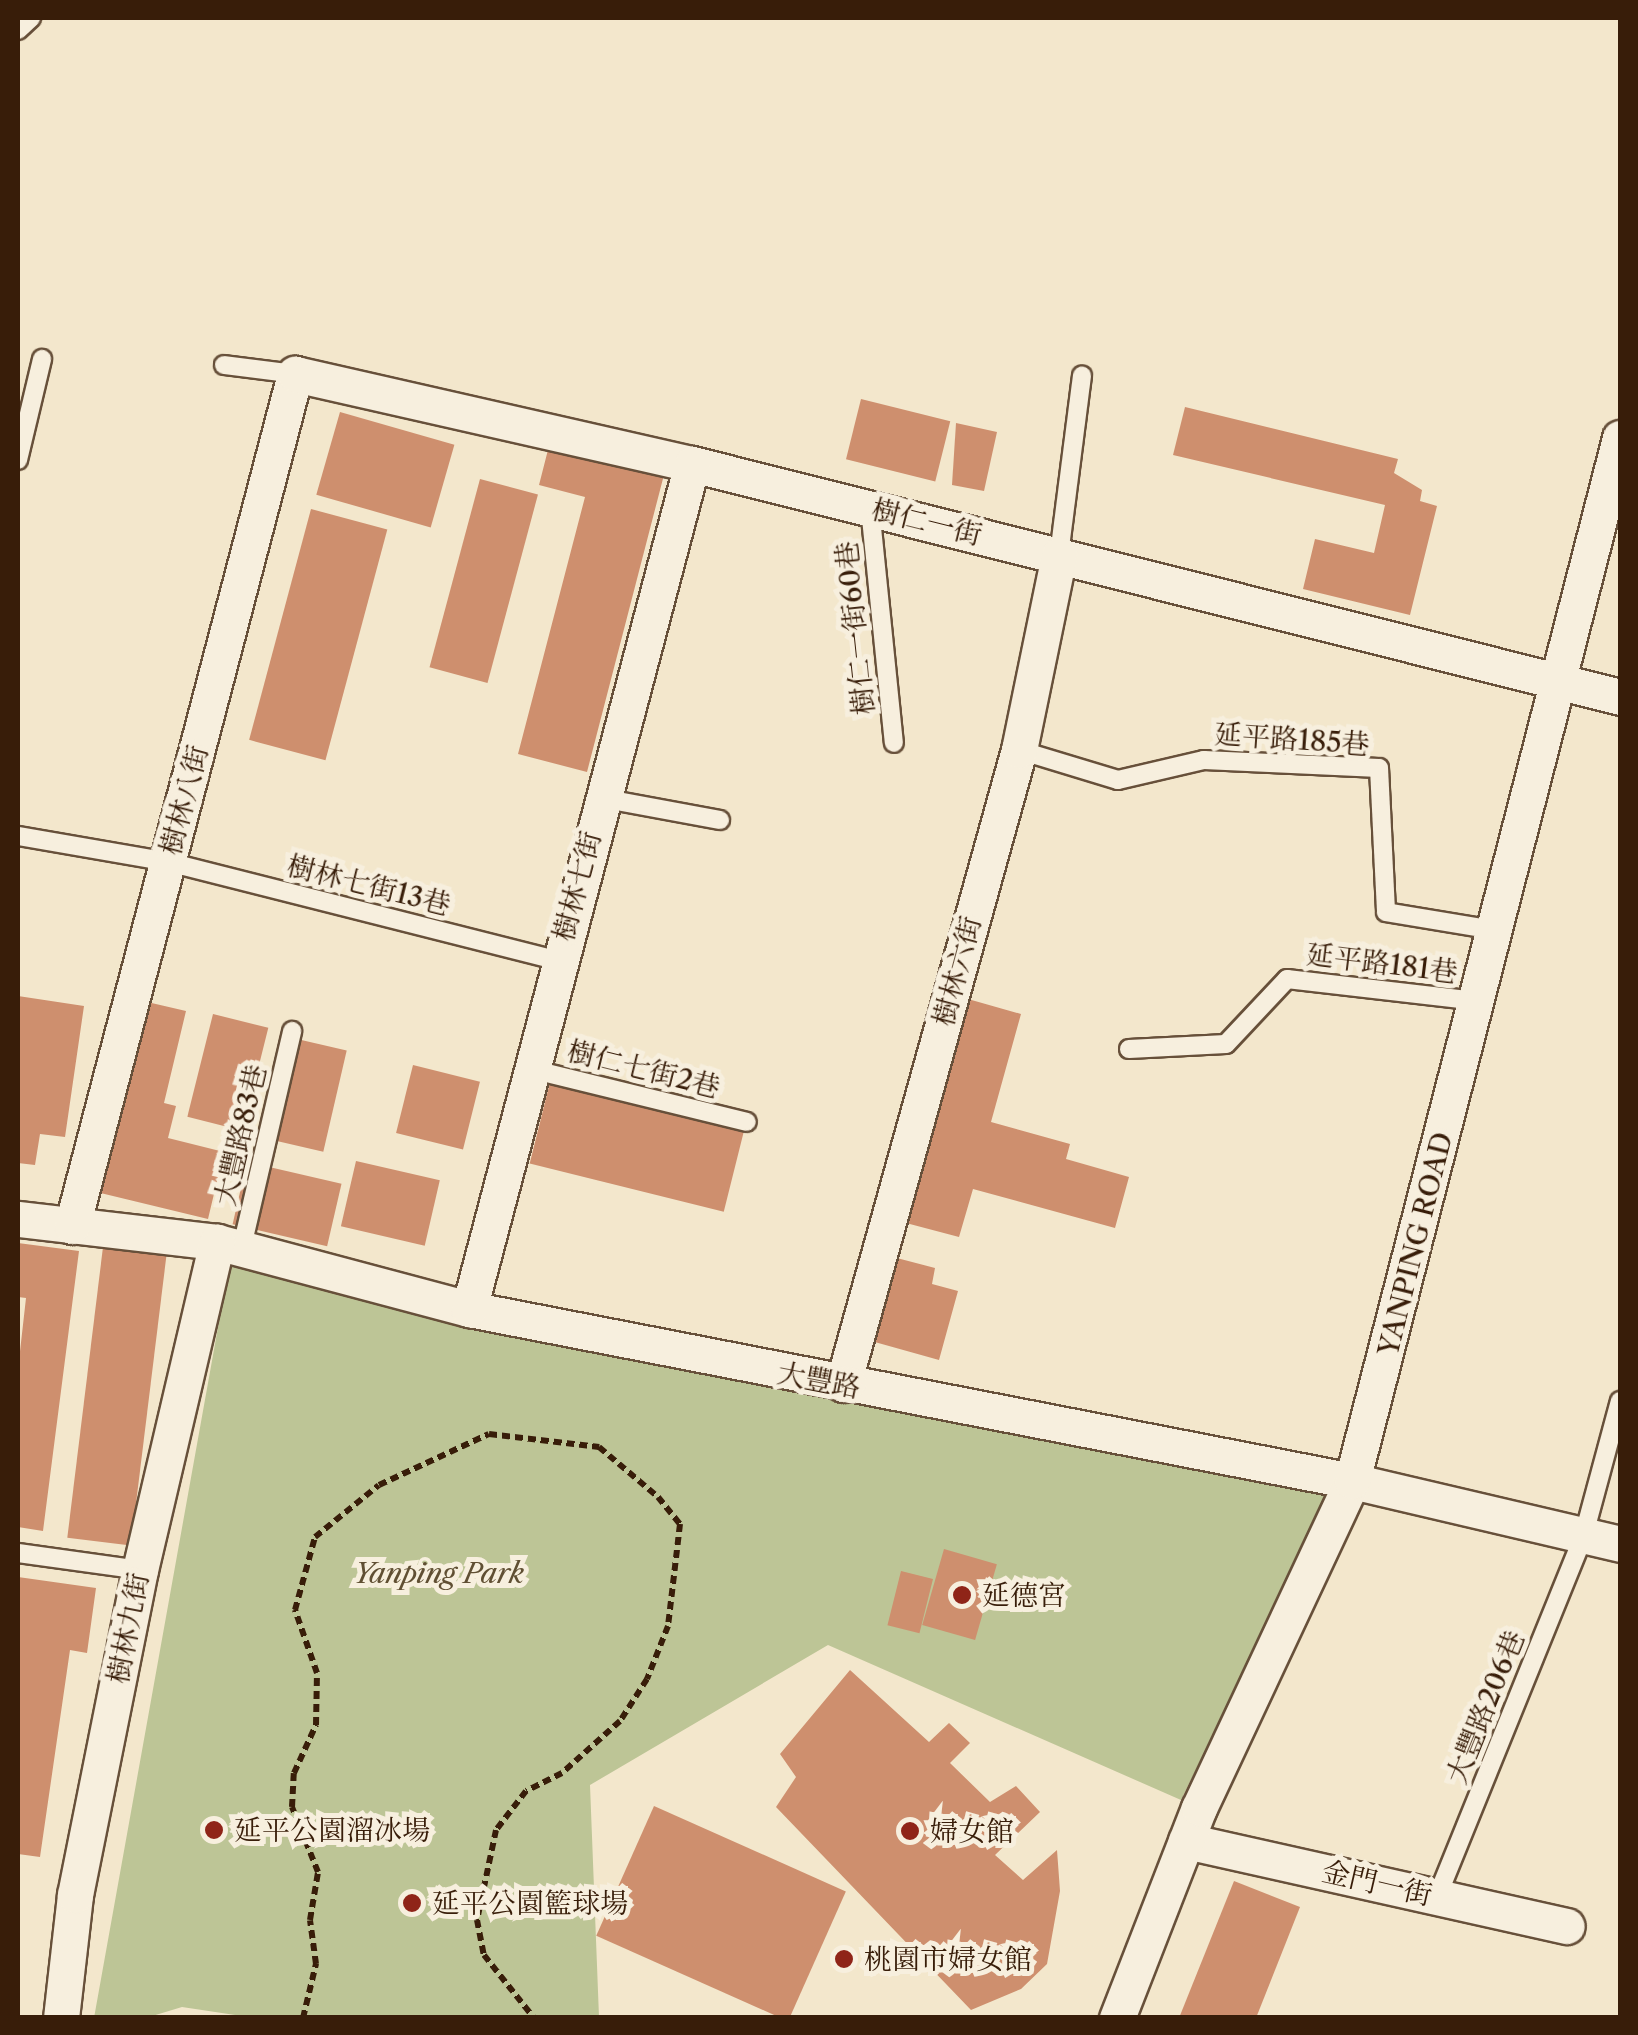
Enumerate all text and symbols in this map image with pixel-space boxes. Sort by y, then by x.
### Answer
street label: 樹仁一街 [869,492,985,552]
street label: 樹仁一街60巷 [829,540,881,716]
street label: 延平路185巷 [1213,717,1371,761]
street label: 樹林八街 [153,742,215,858]
street label: 樹林七街 [546,828,608,944]
street label: 樹林七街13巷 [284,848,454,922]
street label: 樹林六街 [926,913,988,1029]
street label: 延平路181巷 [1304,937,1460,989]
street label: 樹仁七街2巷 [564,1034,724,1104]
street label: 大豐路83巷 [207,1061,273,1209]
street label: YANPING ROAD [1371,1129,1459,1359]
street label: 大豐路 [775,1355,863,1405]
park label: Yanping Park [354,1556,524,1590]
street label: 樹林九街 [101,1570,155,1686]
place label: 延德宮 [982,1578,1066,1612]
marker: 延德宮 [951,1584,973,1606]
street label: 大豐路206巷 [1439,1625,1531,1789]
place label: 延平公園溜冰場 [234,1813,430,1847]
place label: 婦女館 [930,1814,1014,1848]
marker: 延平公園溜冰場 [203,1819,225,1841]
marker: 婦女館 [899,1820,921,1842]
street label: 金門一街 [1319,1854,1435,1912]
place label: 延平公園籃球場 [432,1886,628,1920]
marker: 延平公園籃球場 [401,1892,423,1914]
place label: 桃園市婦女館 [864,1942,1032,1976]
marker: 桃園市婦女館 [833,1948,855,1970]

